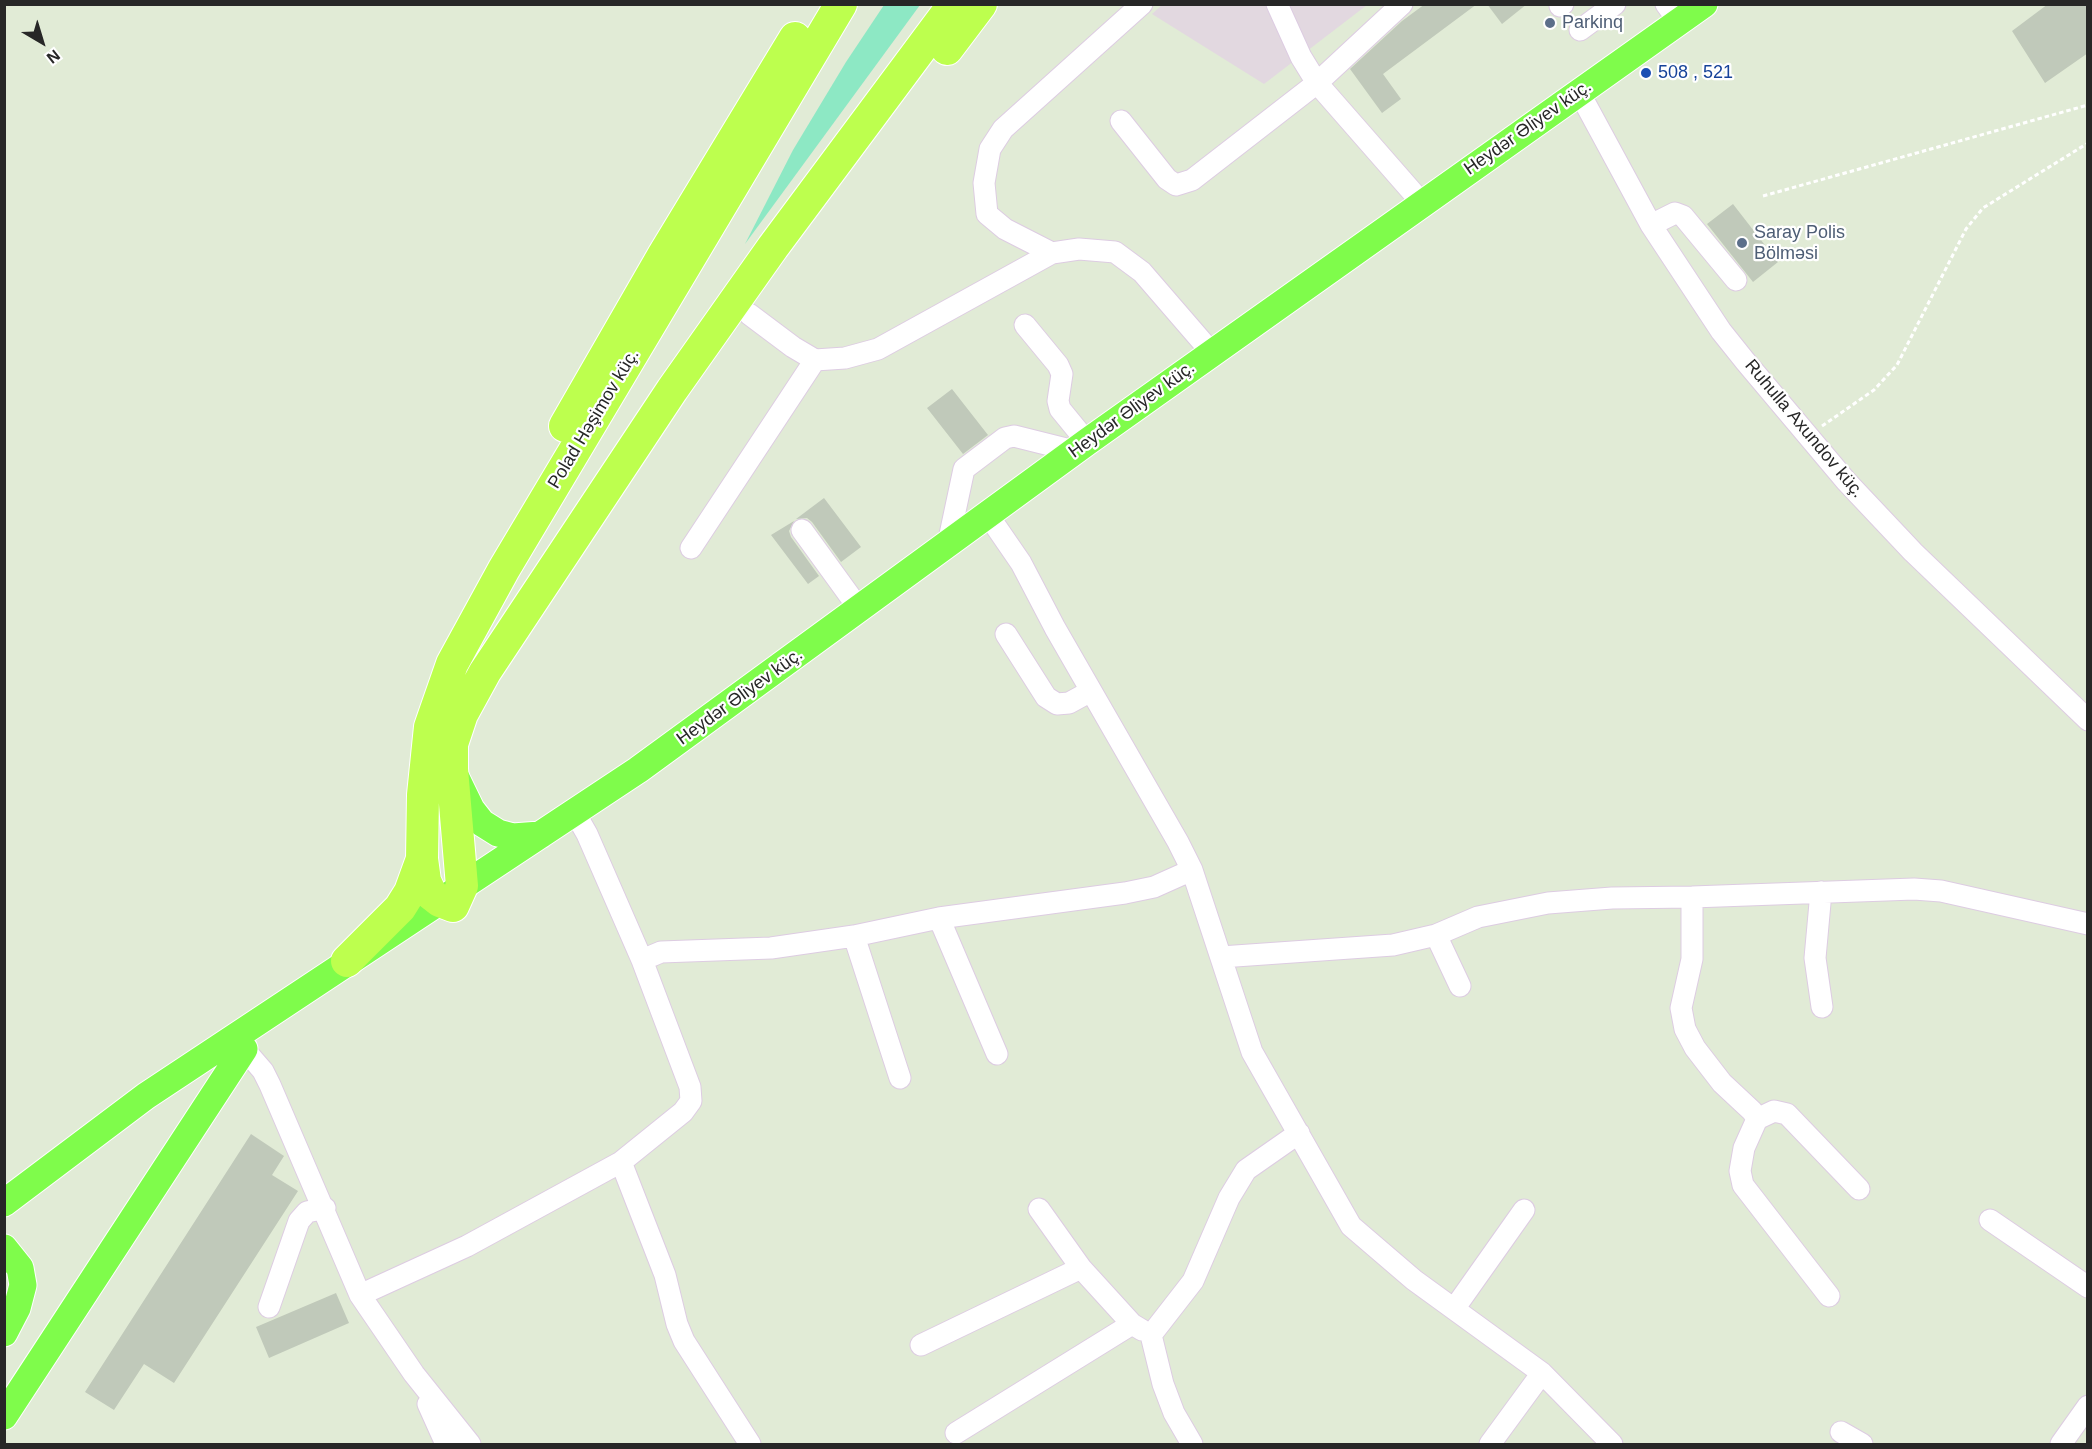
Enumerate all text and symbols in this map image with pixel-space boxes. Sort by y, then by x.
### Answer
north arrow [12,12,72,72]
place label: Parkinq [1562,12,1623,34]
marker: Parkinq [1543,16,1557,30]
text: N [44,46,63,67]
place label: 508 , 521 [1658,62,1733,84]
marker: 508 , 521 [1639,66,1653,80]
street label: Heydər Əliyev küç. [1460,76,1596,180]
place label: Saray Polis Bölməsi [1754,222,1845,264]
marker: Saray Polis Bölməsi [1735,236,1749,250]
street label: Polad Həşimov küç. [544,345,644,493]
street label: Ruhulla Axundov küç. [1740,355,1868,503]
street label: Heydər Əliyev küç. [1065,357,1199,463]
street label: Heydər Əliyev küç. [673,644,807,750]

